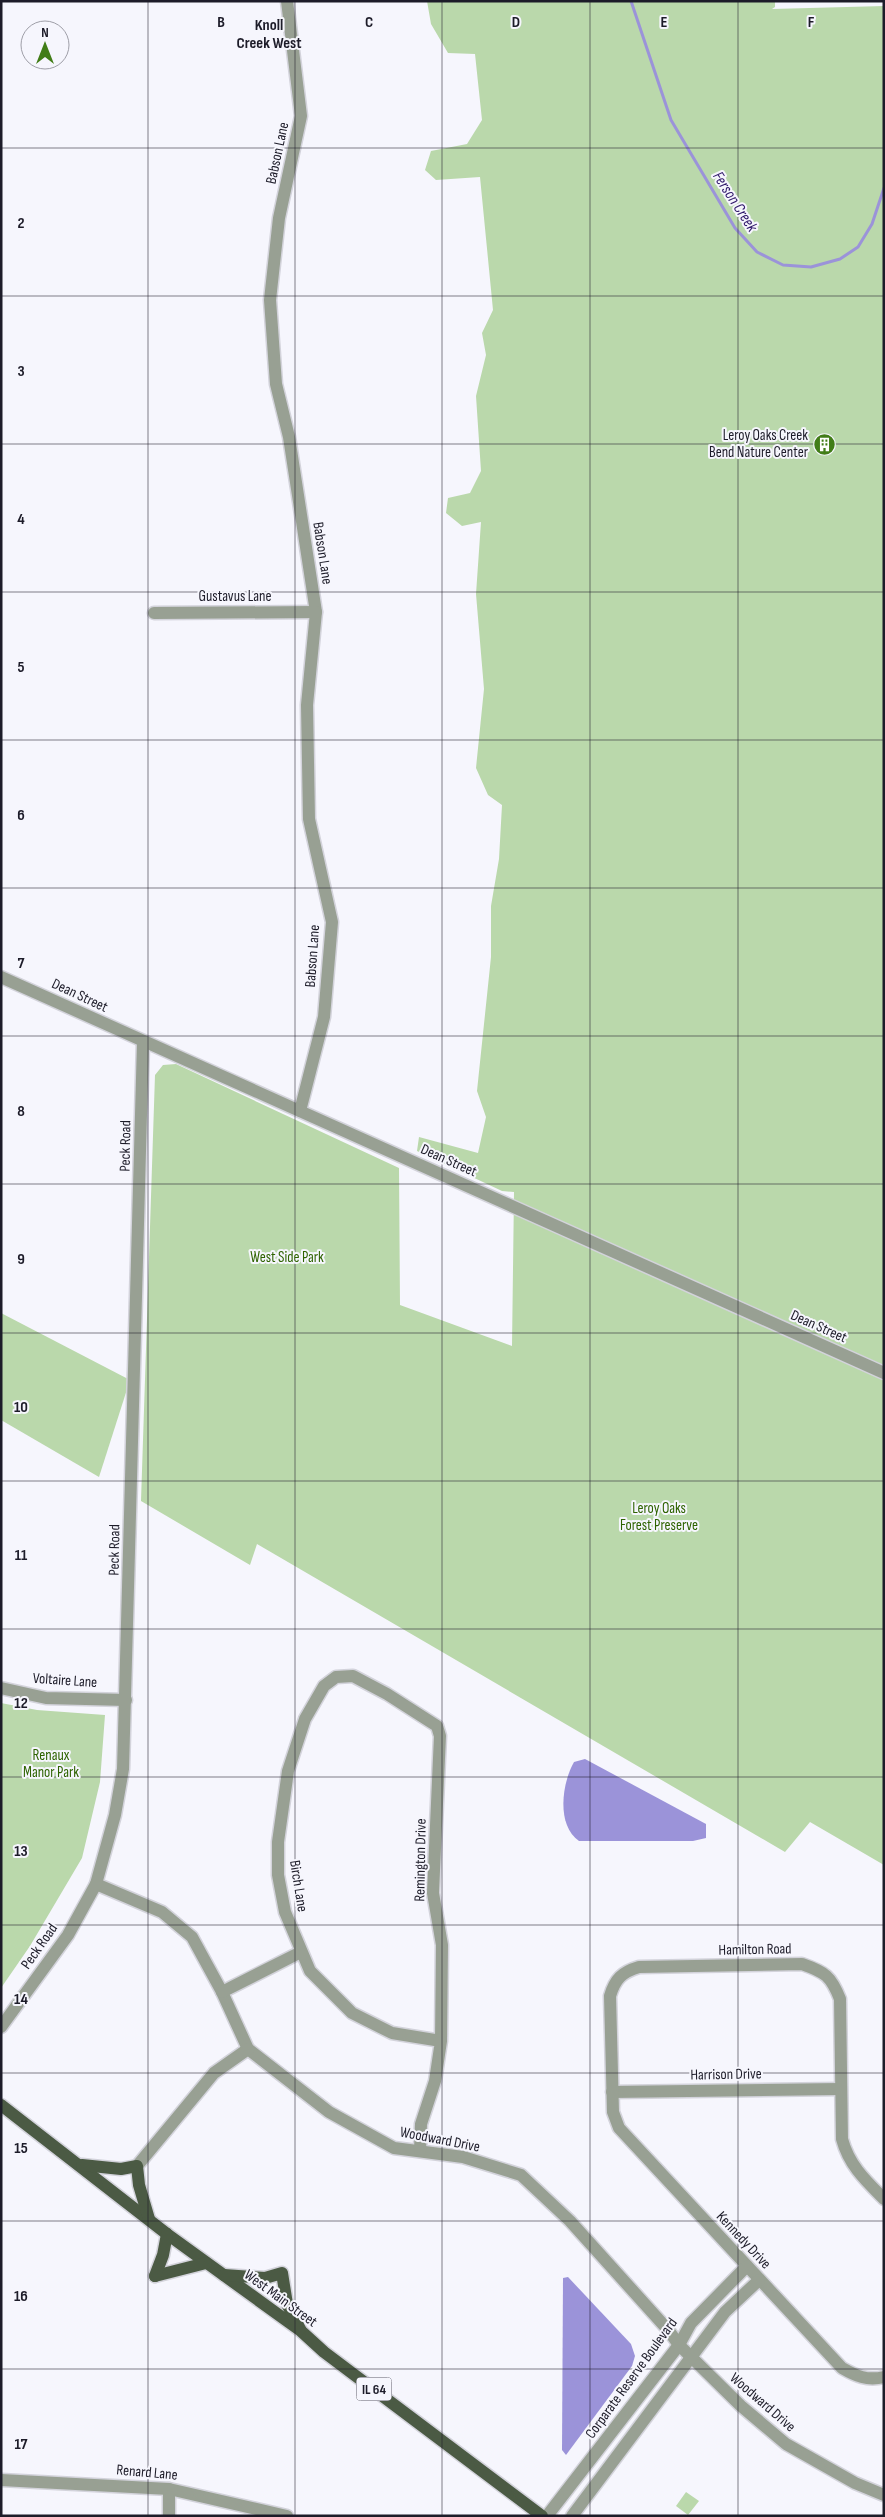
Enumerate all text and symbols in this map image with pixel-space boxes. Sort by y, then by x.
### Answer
text: B [217,13,225,32]
text: C [365,13,373,32]
text: D [512,13,520,32]
text: E [661,13,668,32]
text: F [808,13,815,32]
district label: Knoll Creek West [237,16,301,53]
north arrow [20,20,70,70]
text: N [41,24,49,41]
street label: Babson Lane [262,120,293,186]
water label: Ferson Creek [708,168,762,236]
text: 2 [17,214,25,233]
text: 3 [17,362,25,381]
place label: Leroy Oaks Creek Bend Nature Center [709,426,809,462]
building icon: Leroy Oaks Creek Bend Nature Center [812,432,836,456]
text: 4 [17,510,25,529]
street label: Babson Lane [308,521,337,586]
street label: Gustavus Lane [199,587,271,606]
text: 5 [17,658,25,677]
text: 6 [17,806,25,825]
street label: Babson Lane [301,924,324,988]
text: 7 [18,954,25,973]
street label: Dean Street [49,974,111,1017]
text: 8 [17,1102,25,1121]
street label: Peck Road [116,1120,135,1172]
street label: Dean Street [418,1140,480,1181]
park label: West Side Park [250,1248,324,1267]
text: 9 [17,1250,25,1269]
street label: Dean Street [788,1306,850,1347]
text: 10 [14,1398,28,1417]
park label: Leroy Oaks Forest Preserve [620,1499,698,1535]
street label: Peck Road [105,1524,124,1576]
text: 11 [15,1546,28,1565]
street label: Voltaire Lane [32,1669,98,1692]
text: 12 [14,1694,28,1713]
park label: Renaux Manor Park [23,1746,79,1782]
street label: Remington Drive [410,1818,431,1902]
text: 13 [14,1842,28,1861]
street label: Birch Lane [285,1859,312,1913]
street label: Peck Road [17,1920,62,1973]
street label: Hamilton Road [718,1939,792,1960]
text: 14 [14,1990,28,2009]
street label: Harrison Drive [690,2064,762,2085]
street label: Woodward Drive [398,2122,482,2157]
text: 15 [14,2139,28,2158]
street label: Kennedy Drive [712,2208,775,2273]
street label: West Main Street [240,2265,321,2332]
text: 16 [14,2287,28,2306]
street label: Corparate Reserve Boulevard [581,2314,682,2442]
street label: Woodward Drive [726,2369,800,2436]
road number: IL 64 [356,2378,392,2400]
text: 17 [14,2435,28,2454]
street label: Renard Lane [116,2460,178,2485]

